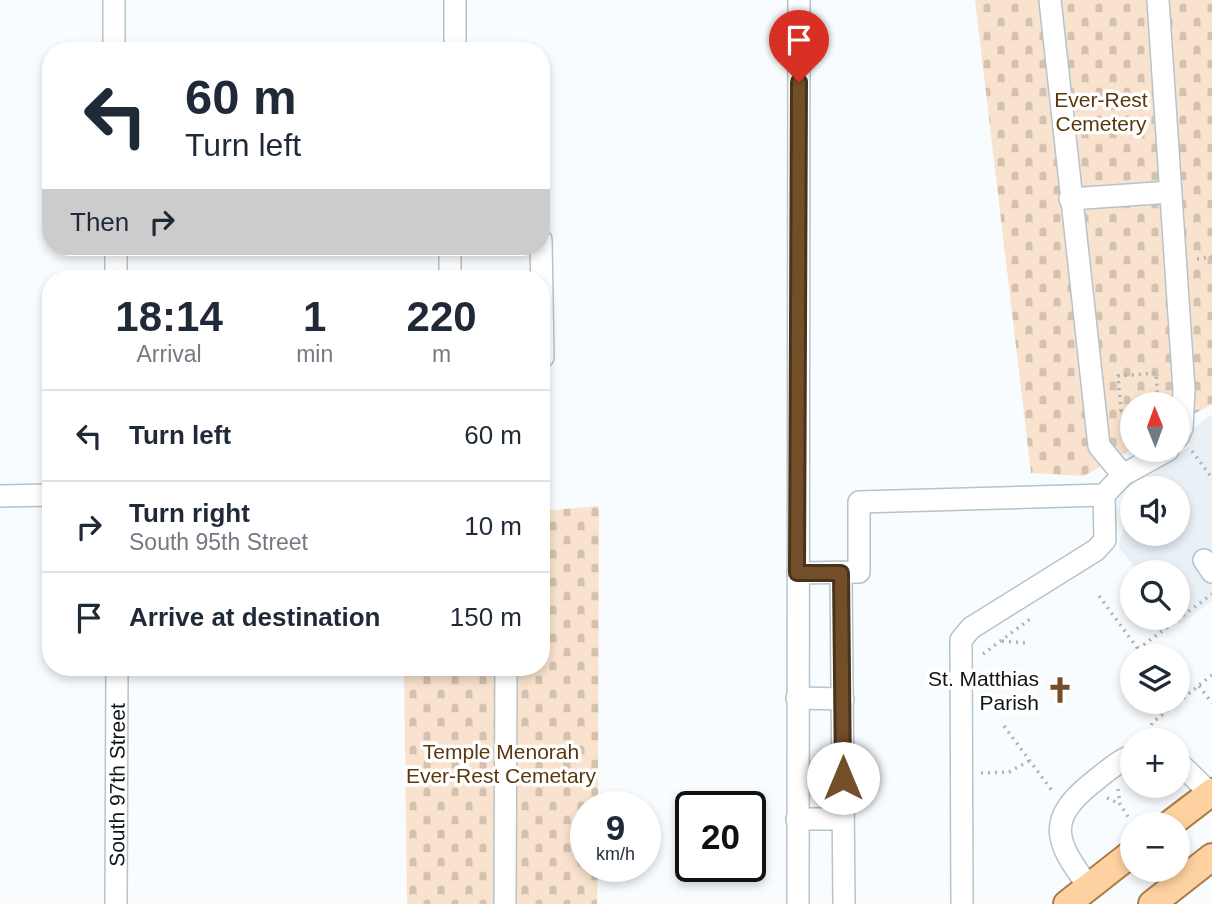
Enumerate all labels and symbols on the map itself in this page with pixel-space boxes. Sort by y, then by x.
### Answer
pin [769,10,829,82]
park label: Ever-Rest Cemetery [1054,88,1148,135]
north arrow [1120,392,1190,462]
place label: St. Matthias Parish [928,667,1039,714]
church icon: St. Matthias Parish [1045,675,1075,705]
street label: South 97th Street [105,703,128,867]
park label: Temple Menorah Ever-Rest Cemetary [406,740,597,787]
position arrow [806,741,880,815]
speed limit sign: 20 [675,791,766,882]

